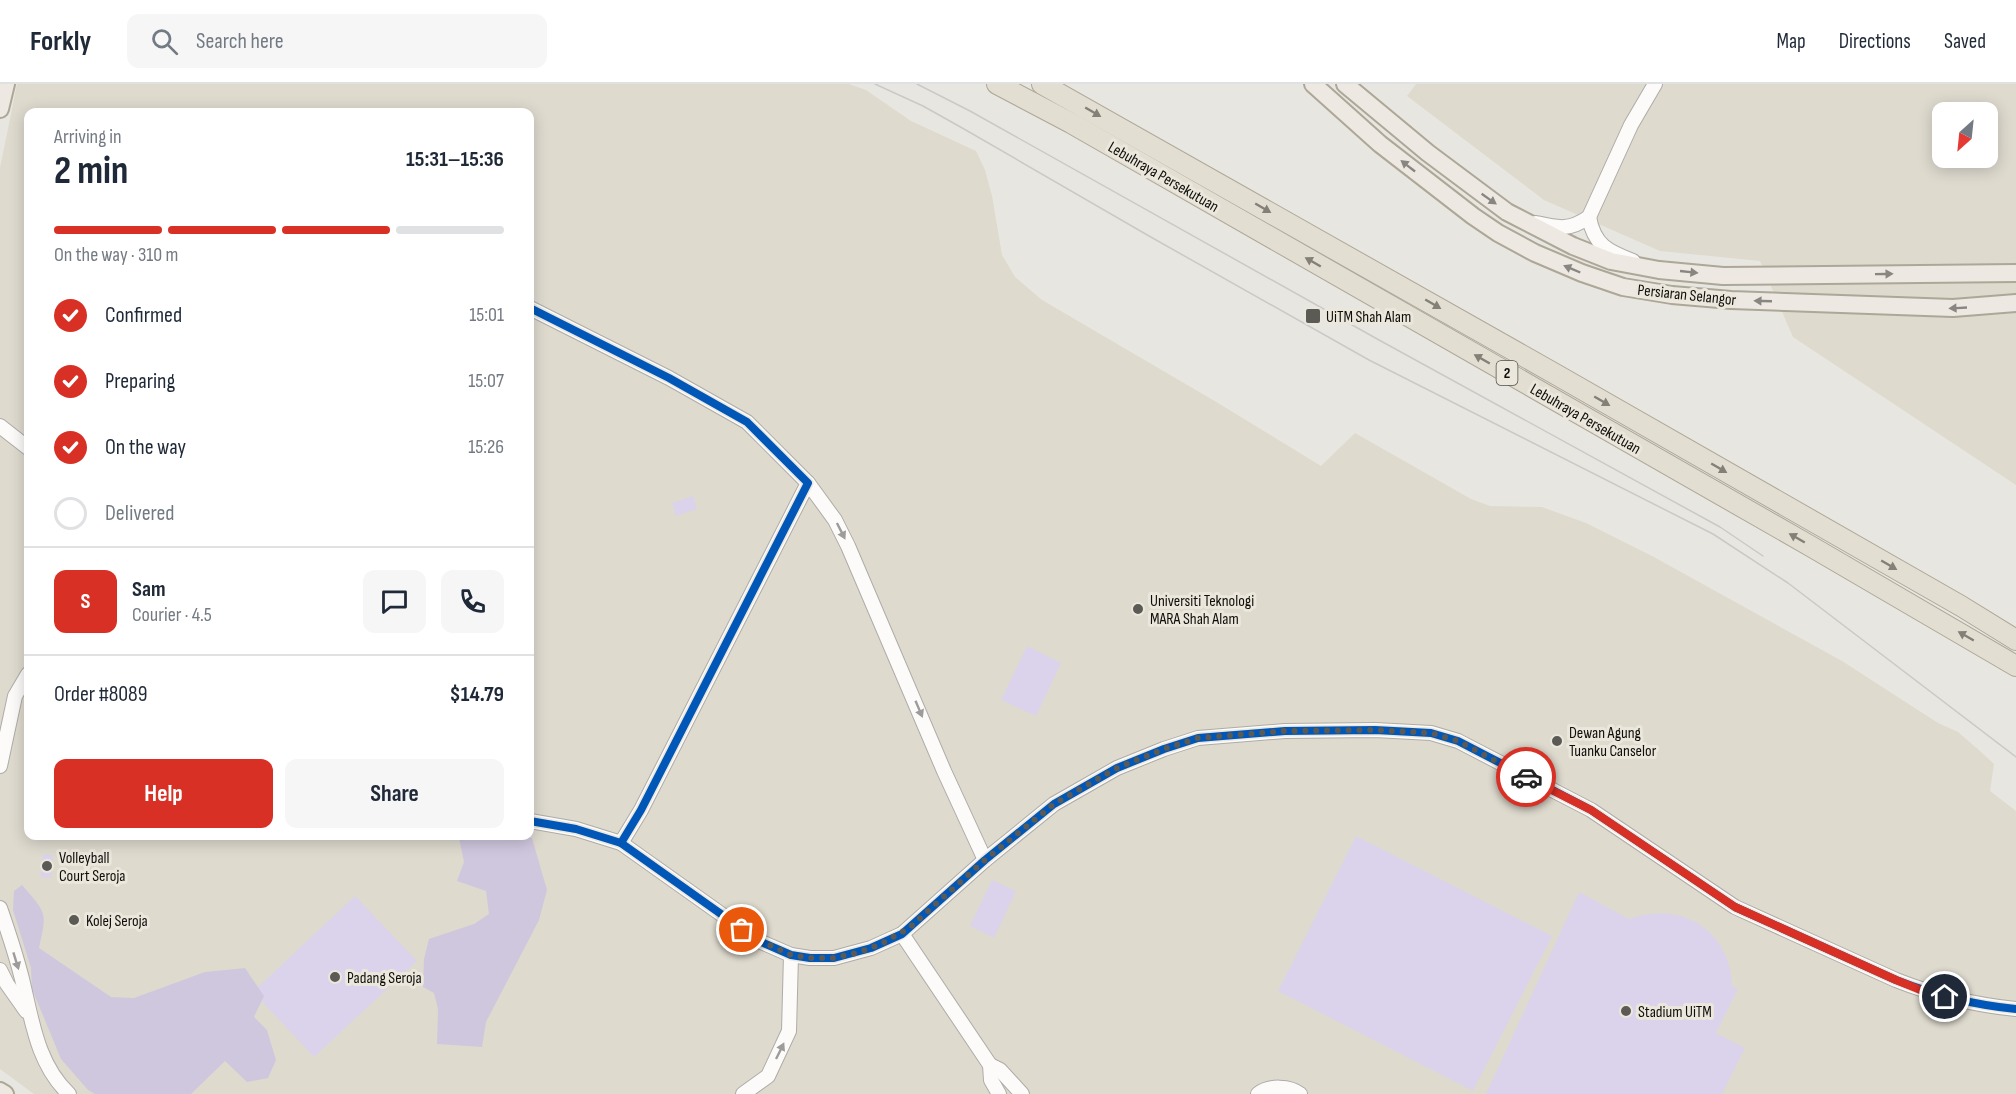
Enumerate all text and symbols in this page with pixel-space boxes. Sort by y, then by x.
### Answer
search box [127,14,547,68]
text: Forkly [30,25,91,58]
icon: search [148,25,181,58]
text: Search here [196,28,284,55]
text: Map [1776,29,1806,54]
text: Directions [1839,29,1911,54]
text: Saved [1944,29,1986,54]
north arrow [1932,102,1998,168]
map controls [1932,102,1998,168]
one-way arrow [1085,107,1102,117]
text: Arriving in [54,125,122,149]
street label: Lebuhraya Persekutuan [1105,138,1222,217]
text: 15:31–15:36 [406,146,504,173]
text: 2 min [54,148,128,195]
one-way arrow [1400,160,1415,172]
one-way arrow [1480,193,1496,205]
one-way arrow [1255,203,1272,213]
text: On the way · 310 m [54,243,178,267]
one-way arrow [1304,257,1321,267]
one-way arrow [1563,263,1581,273]
one-way arrow [1679,268,1698,277]
one-way arrow [1874,269,1893,279]
street label: Persiaran Selangor [1637,281,1738,310]
one-way arrow [1753,296,1772,306]
icon: check [54,299,87,332]
one-way arrow [1424,299,1441,309]
text: Confirmed [105,302,182,329]
text: 15:01 [469,303,504,327]
one-way arrow [1948,303,1967,312]
marker: UiTM Shah Alam [1304,307,1322,325]
place label: UiTM Shah Alam [1326,308,1411,327]
one-way arrow [1474,353,1490,364]
road number: 2 [1496,361,1518,385]
icon: check [54,365,87,398]
text: Preparing [105,368,175,395]
text: 15:07 [468,369,504,393]
street label: Lebuhraya Persekutuan [1527,380,1644,459]
one-way arrow [1594,396,1611,406]
icon: check [54,431,87,464]
text: On the way [105,434,186,461]
text: 15:26 [468,435,504,459]
one-way arrow [1711,463,1728,473]
text: Delivered [105,500,174,527]
one-way arrow [836,522,845,539]
one-way arrow [1788,533,1805,543]
one-way arrow [1881,560,1898,570]
button: chat [363,570,426,633]
button: phone [441,570,504,633]
text: Sam [132,576,166,603]
text: S [81,588,90,615]
place label: Universiti Teknologi MARA Shah Alam [1150,592,1254,629]
marker: Universiti Teknologi MARA Shah Alam [1131,602,1145,616]
text: Courier · 4.5 [132,603,212,627]
one-way arrow [1957,631,1974,641]
text: Order #8089 [54,681,147,708]
text: $14.79 [450,681,504,708]
one-way arrow [914,701,924,719]
place label: Dewan Agung Tuanku Canselor [1569,724,1657,761]
marker: Dewan Agung Tuanku Canselor [1550,734,1564,748]
courier [1496,747,1556,807]
button: Help [54,759,273,828]
button: Share [285,759,504,828]
icon: car [1510,761,1543,794]
place label: Volleyball Court Seroja [59,849,125,886]
marker: Volleyball Court Seroja [40,859,54,873]
pin [716,904,767,955]
place label: Kolej Seroja [86,912,148,931]
marker: Kolej Seroja [67,913,81,927]
icon: bag [725,913,758,946]
one-way arrow [12,952,21,970]
place label: Padang Seroja [347,969,422,988]
marker: Padang Seroja [328,970,342,984]
pin [1919,971,1970,1022]
icon: home [1928,980,1961,1013]
place label: Stadium UiTM [1638,1003,1712,1022]
marker: Stadium UiTM [1619,1004,1633,1018]
one-way arrow [775,1042,784,1059]

